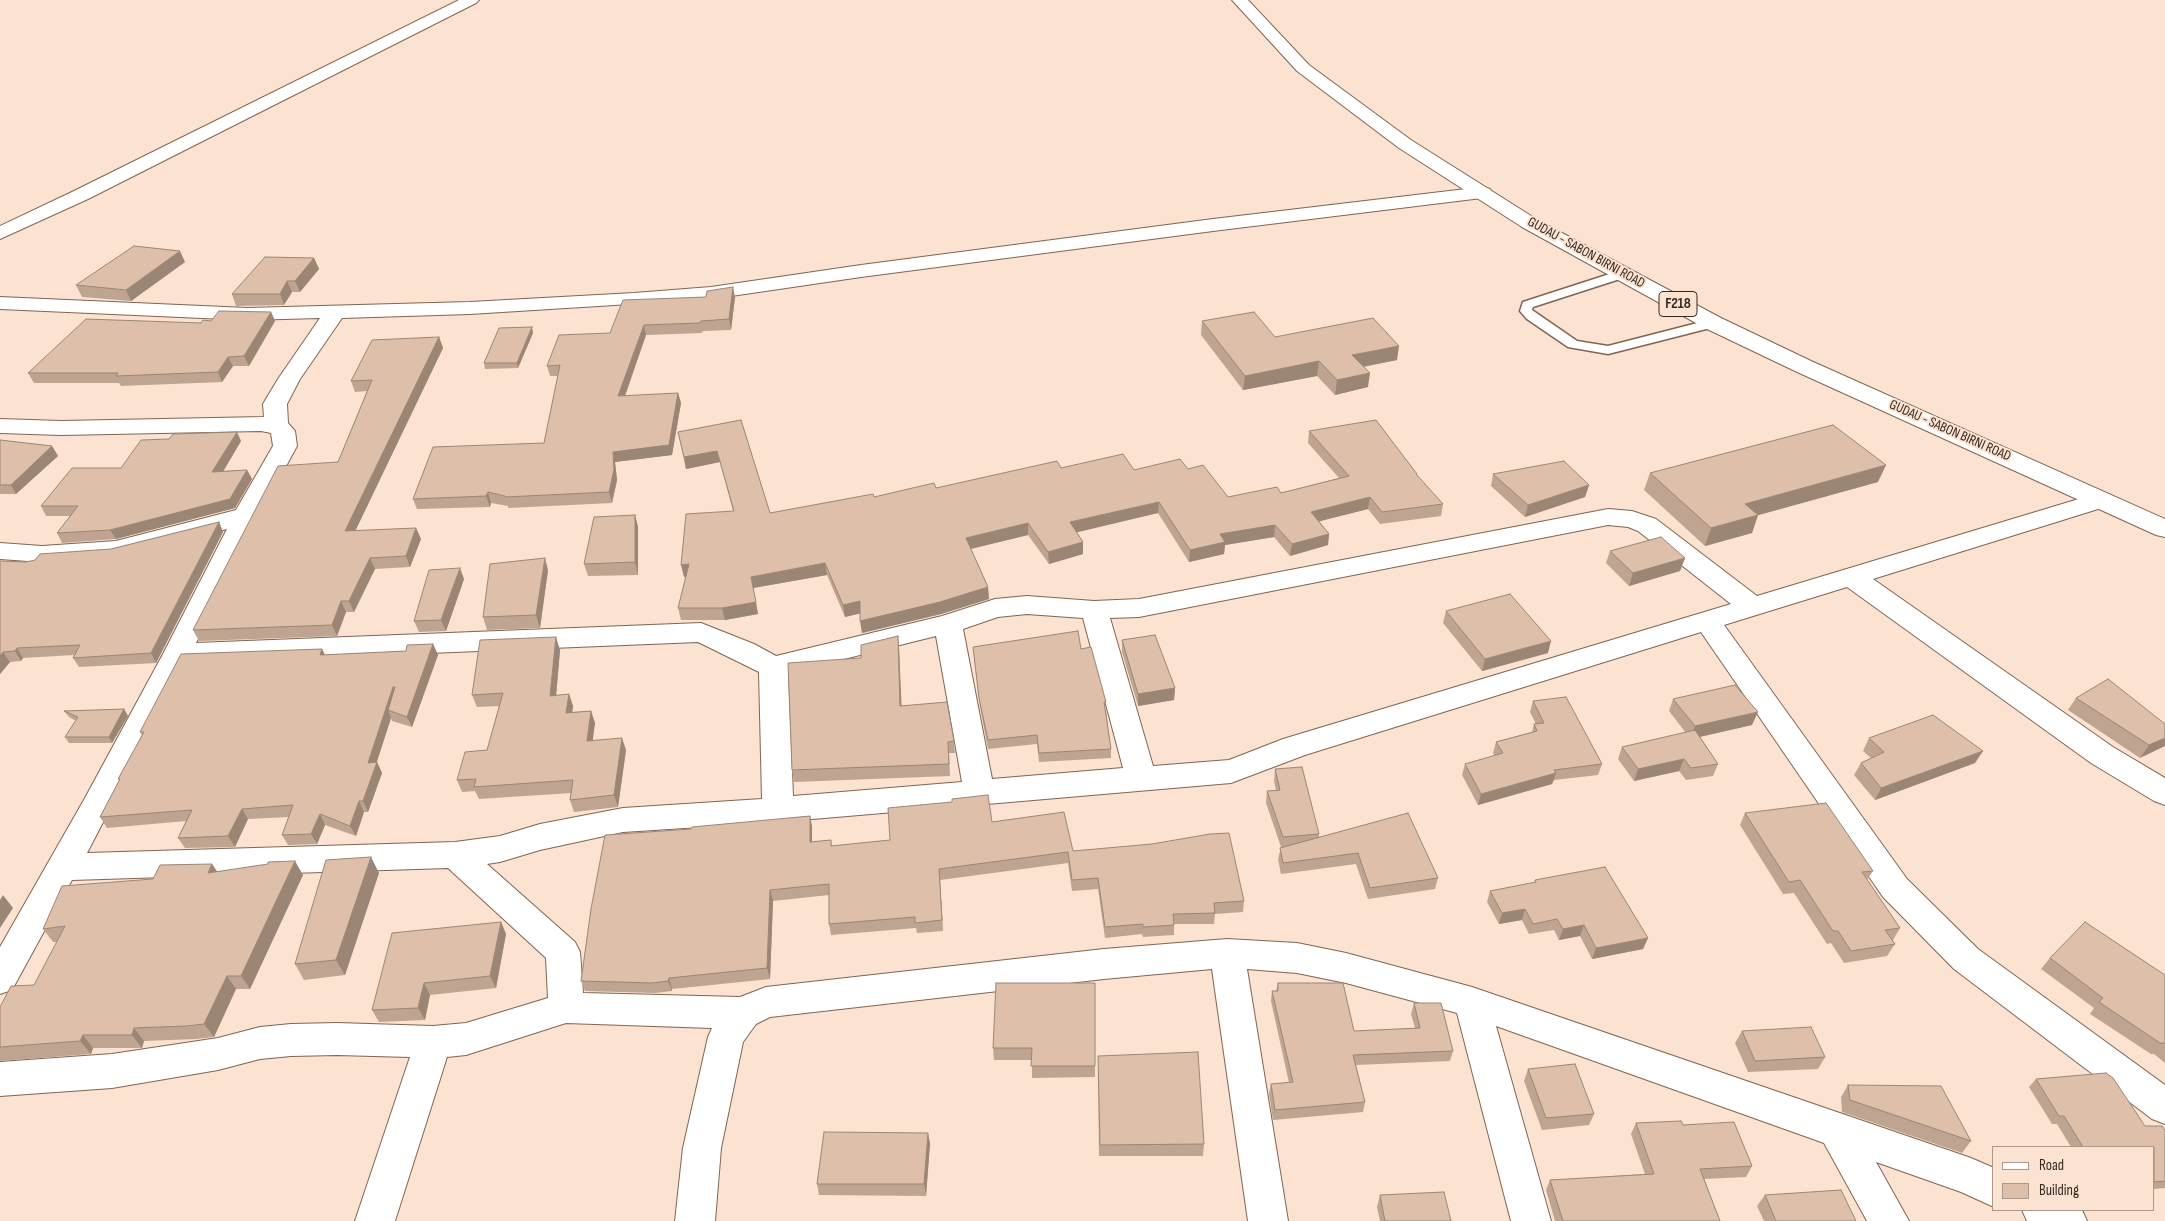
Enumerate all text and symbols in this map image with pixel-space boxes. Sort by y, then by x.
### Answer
street label: GUDAU - SABON BIRNI ROAD [1524,214,1648,292]
road number: F218 [1659,292,1697,316]
street label: GUDAU - SABON BIRNI ROAD [1887,397,2013,465]
legend [1992,1146,2155,1211]
text: Road [2039,1156,2064,1175]
text: Building [2039,1181,2079,1200]

